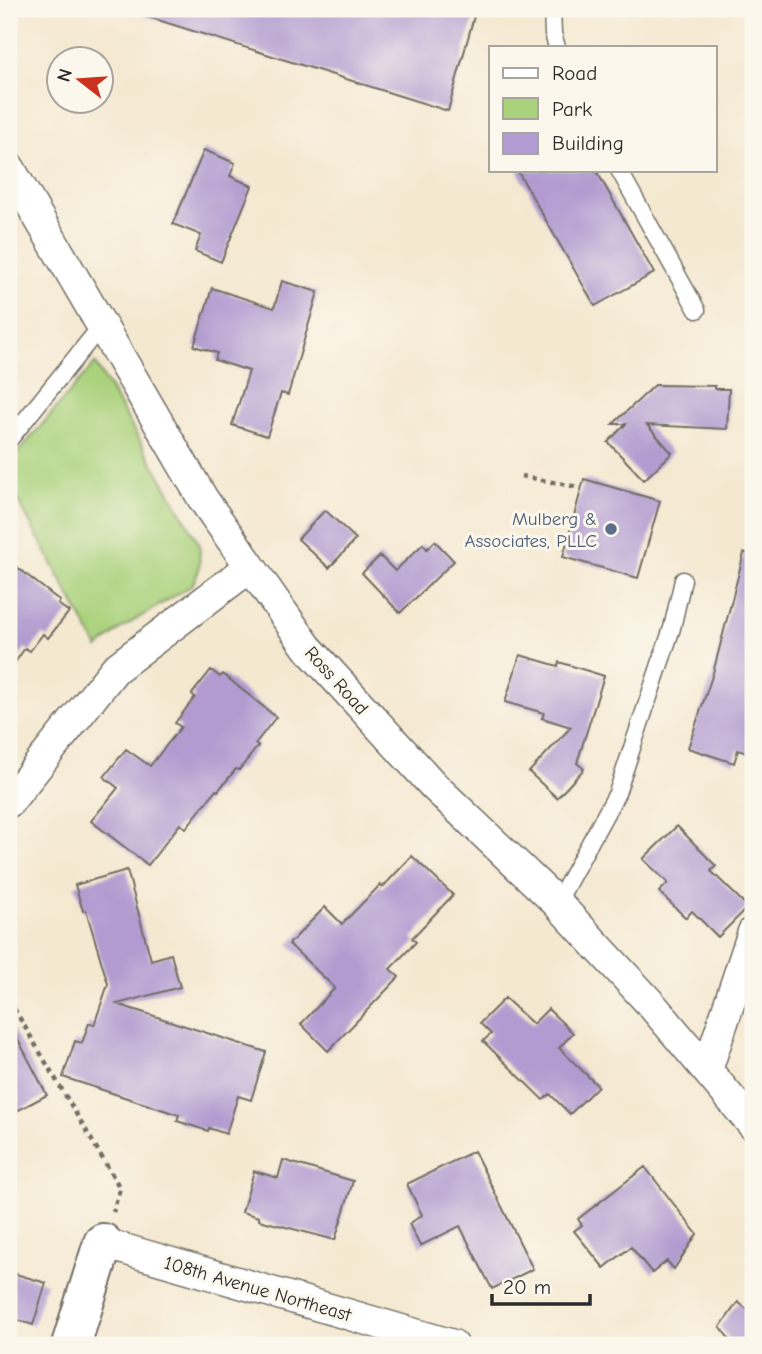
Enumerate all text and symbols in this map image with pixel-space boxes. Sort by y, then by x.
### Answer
north arrow [46,46,116,116]
legend [489,46,716,172]
text: Road [552,61,597,85]
text: N [52,66,77,84]
text: Park [552,97,592,121]
text: Building [552,131,624,155]
place label: Mulberg & Associates, PLLC [464,508,597,552]
marker: Mulberg & Associates, PLLC [603,521,619,537]
street label: Ross Road [300,642,373,719]
street label: 108th Avenue Northeast [162,1252,354,1326]
scale bar [492,1263,590,1307]
text: 20 m [503,1275,551,1299]

